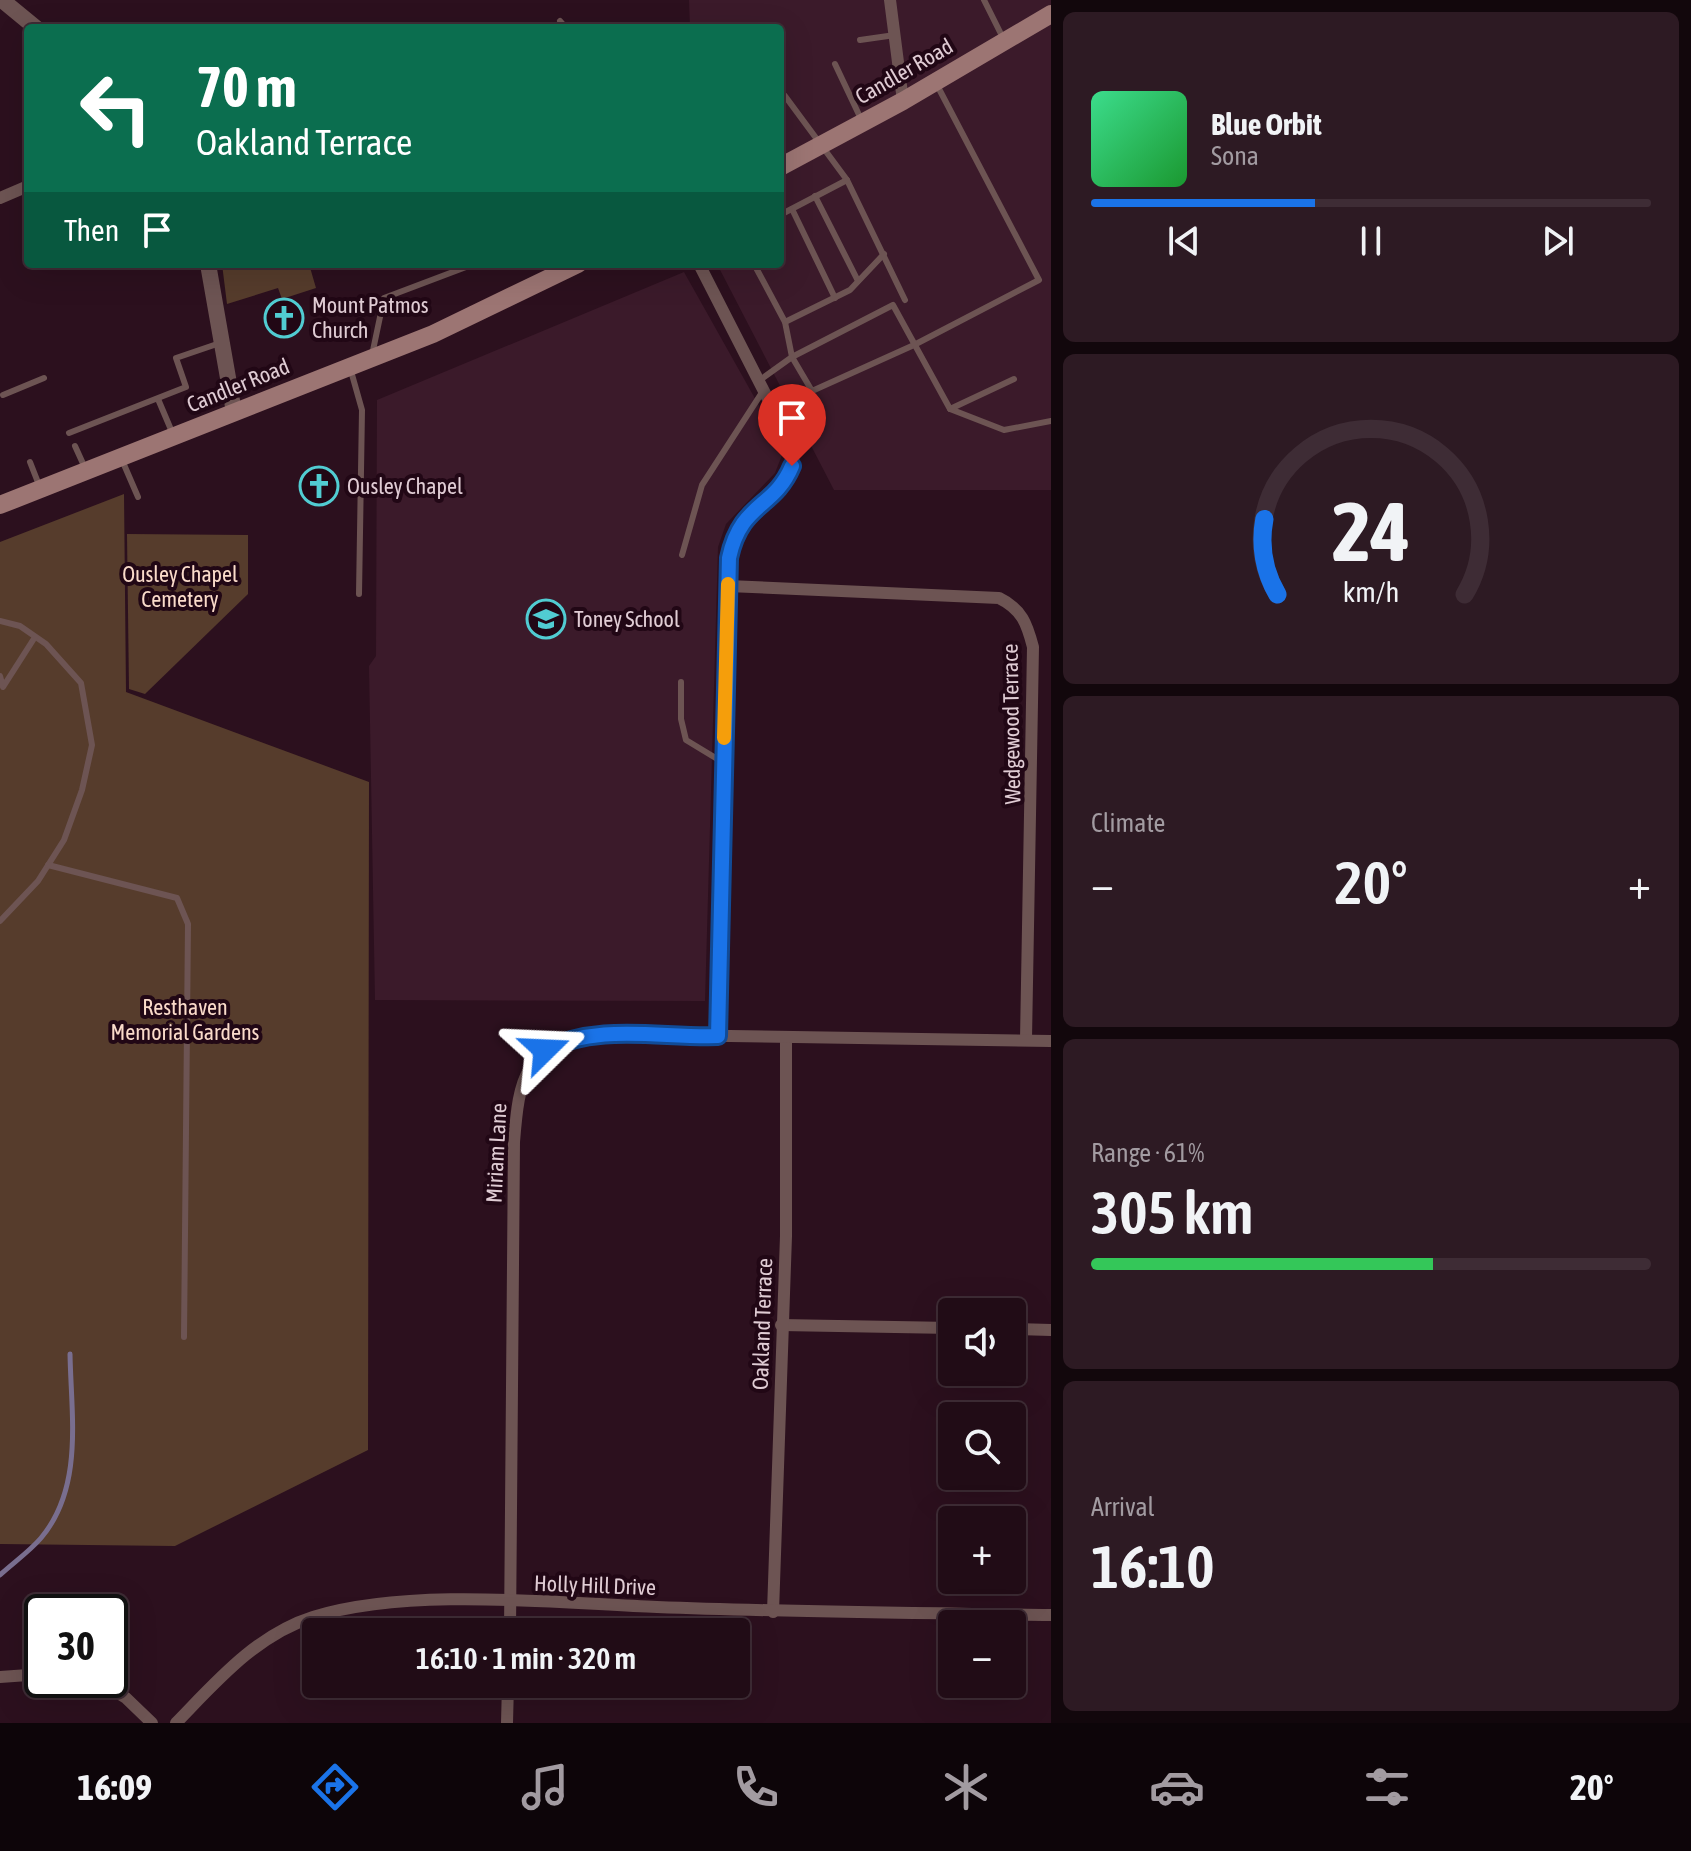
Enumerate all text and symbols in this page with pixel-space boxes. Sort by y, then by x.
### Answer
street label: Candler Road [851,33,957,109]
text: 70 m [196,55,297,119]
icon: left [64,56,168,160]
text: Blue Orbit [1211,107,1322,141]
text: Oakland Terrace [196,121,412,163]
text: Sona [1211,141,1259,171]
icon: arrive [135,208,179,252]
text: Then [64,213,119,247]
icon: previous [1162,219,1206,263]
icon: pause [1349,219,1393,263]
icon: next [1536,219,1580,263]
place label: Mount Patmos Church [312,292,429,343]
church icon: Mount Patmos Church [263,297,305,339]
street label: Candler Road [183,353,293,417]
pin [758,384,826,466]
icon: arrive [770,396,814,440]
church icon: Ousley Chapel [298,465,340,507]
place label: Ousley Chapel [347,473,463,499]
text: 24 [1332,483,1410,579]
park label: Ousley Chapel Cemetery [122,561,238,612]
text: km/h [1343,575,1399,608]
school or university icon: Toney School [525,598,567,640]
place label: Toney School [574,606,680,632]
street label: Wedgewood Terrace [997,643,1025,805]
text: Climate [1091,808,1165,838]
text: 20° [1335,848,1407,917]
text: − [1091,858,1114,908]
text: + [1628,858,1651,908]
park label: Resthaven Memorial Gardens [111,994,260,1045]
position arrow [503,1008,587,1092]
street label: Miriam Lane [480,1102,512,1204]
text: Range · 61% [1091,1138,1204,1168]
text: 305 km [1091,1178,1253,1247]
street label: Oakland Terrace [747,1257,777,1390]
map controls [938,1298,1026,1698]
button: sound [938,1298,1026,1386]
button: search [938,1402,1026,1490]
text: Arrival [1091,1492,1155,1522]
button: + [938,1506,1026,1594]
text: 16:10 [1091,1532,1214,1601]
street label: Holly Hill Drive [534,1570,656,1600]
speed limit sign: 30 [24,1594,128,1698]
button: − [938,1610,1026,1698]
text: 16:10 · 1 min · 320 m [416,1641,636,1675]
icon: directions [307,1759,363,1815]
icon: music [517,1759,573,1815]
icon: phone [728,1759,784,1815]
icon: climate [938,1759,994,1815]
icon: car [1149,1759,1205,1815]
icon: filters [1359,1759,1415,1815]
text: 16:09 [77,1766,152,1808]
text: 20° [1570,1766,1614,1808]

